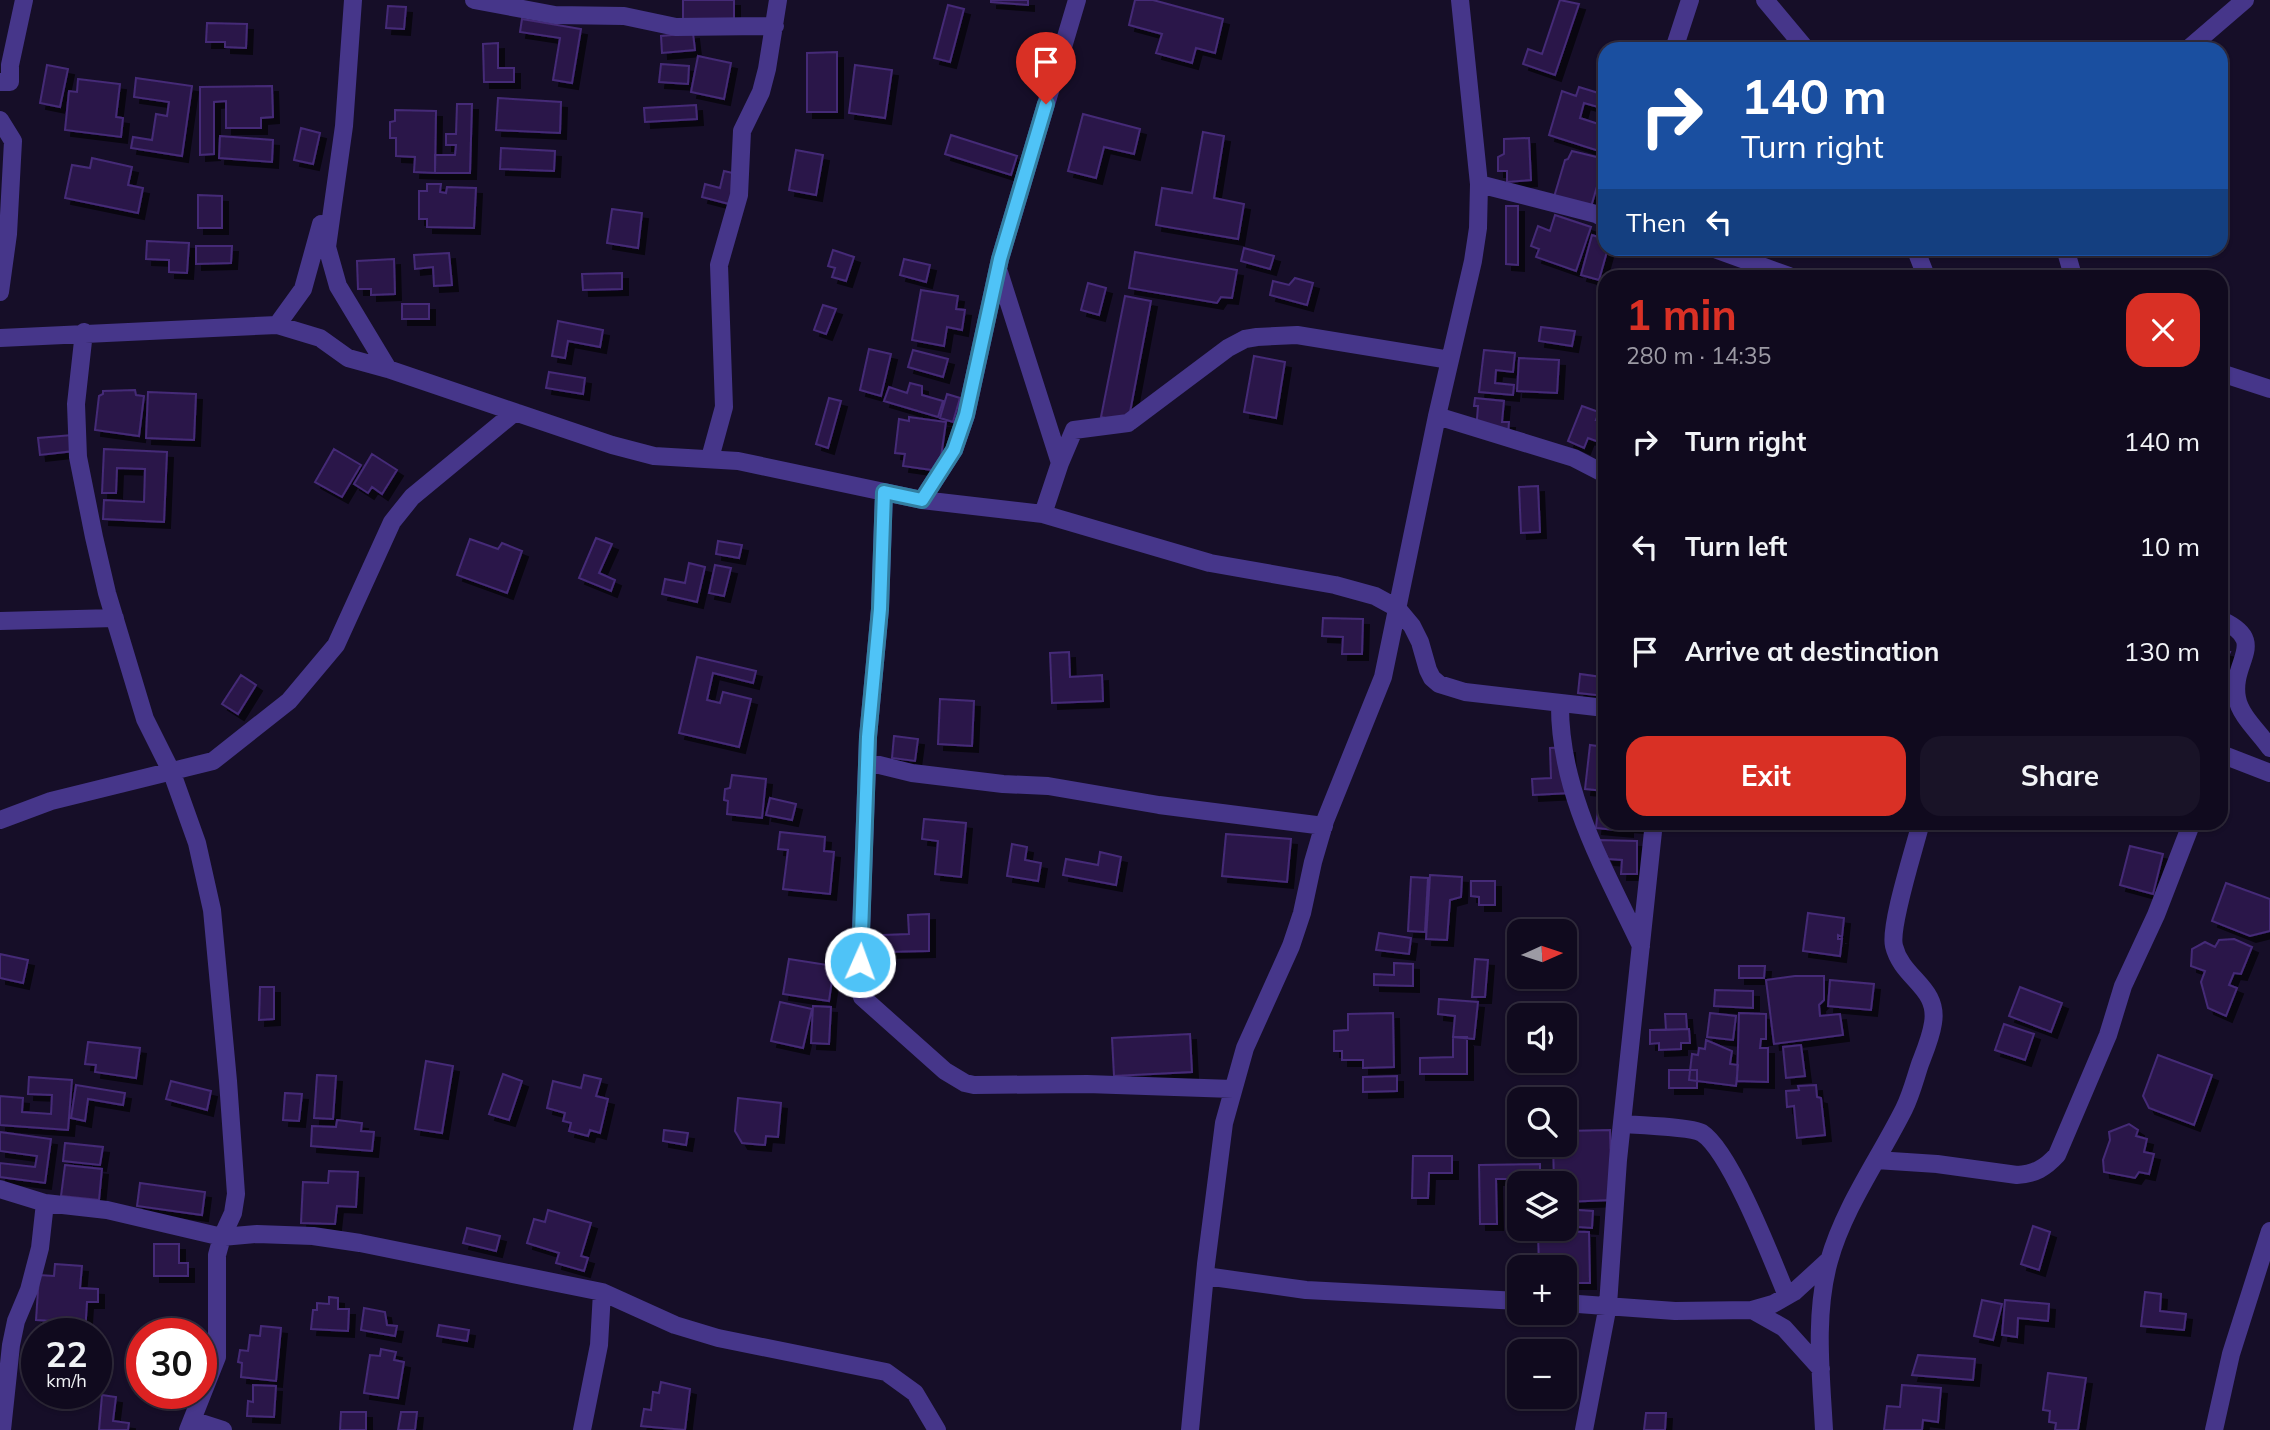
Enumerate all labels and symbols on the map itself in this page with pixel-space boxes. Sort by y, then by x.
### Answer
pin [1016,32,1076,104]
north arrow [1507,919,1577,989]
position arrow [823,925,897,999]
speed limit sign: 30 [126,1318,217,1409]

